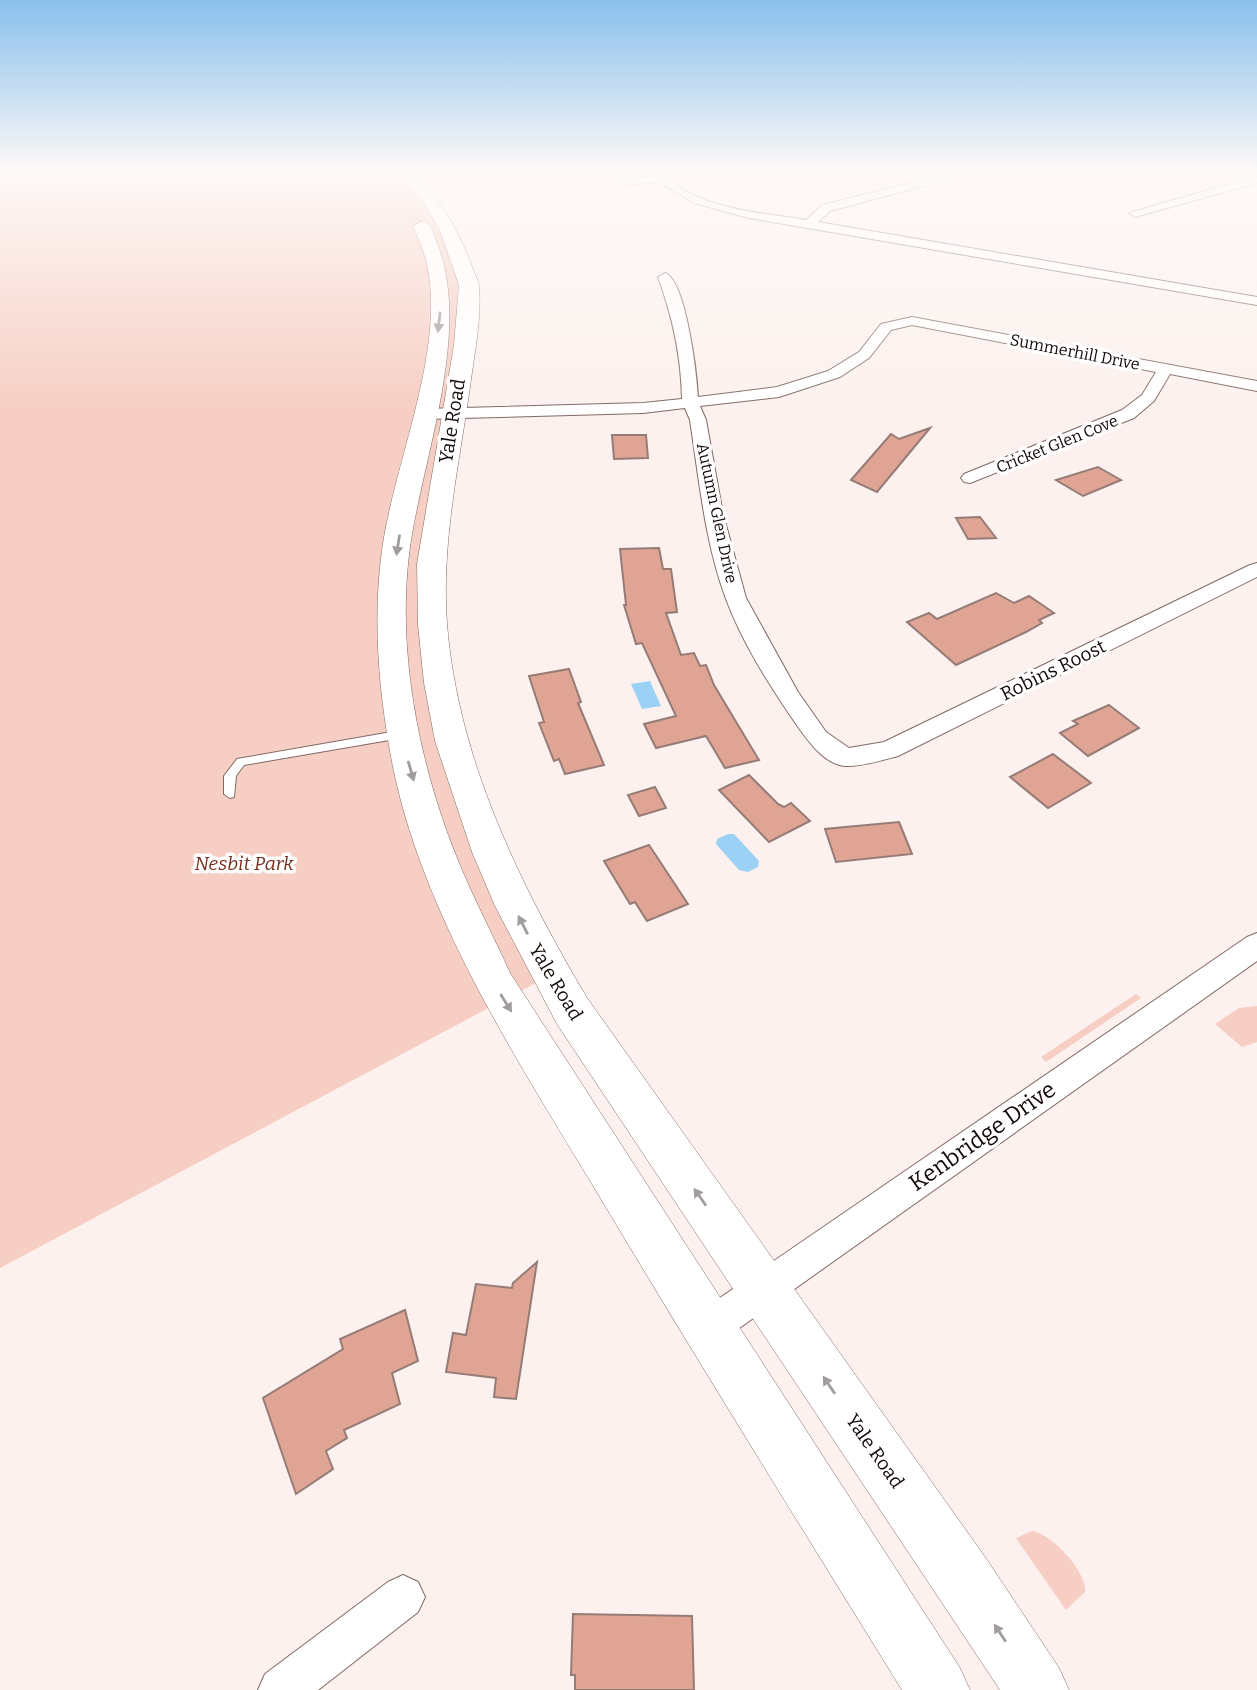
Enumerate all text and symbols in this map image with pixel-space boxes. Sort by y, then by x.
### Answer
one-way arrow [434,311,445,333]
street label: Summerhill Drive [1008,330,1142,374]
street label: Yale Road [434,377,470,465]
street label: Cricket Glen Cove [993,411,1121,477]
street label: Autumn Glen Drive [693,441,741,585]
one-way arrow [392,534,403,556]
street label: Robins Roost [997,635,1110,705]
one-way arrow [407,760,417,781]
park label: Nesbit Park [194,852,294,875]
one-way arrow [518,914,530,934]
street label: Yale Road [524,940,588,1024]
one-way arrow [499,994,512,1013]
street label: Kenbridge Drive [903,1075,1061,1197]
one-way arrow [693,1188,707,1206]
one-way arrow [822,1376,836,1394]
street label: Yale Road [841,1410,909,1492]
one-way arrow [993,1623,1006,1643]

